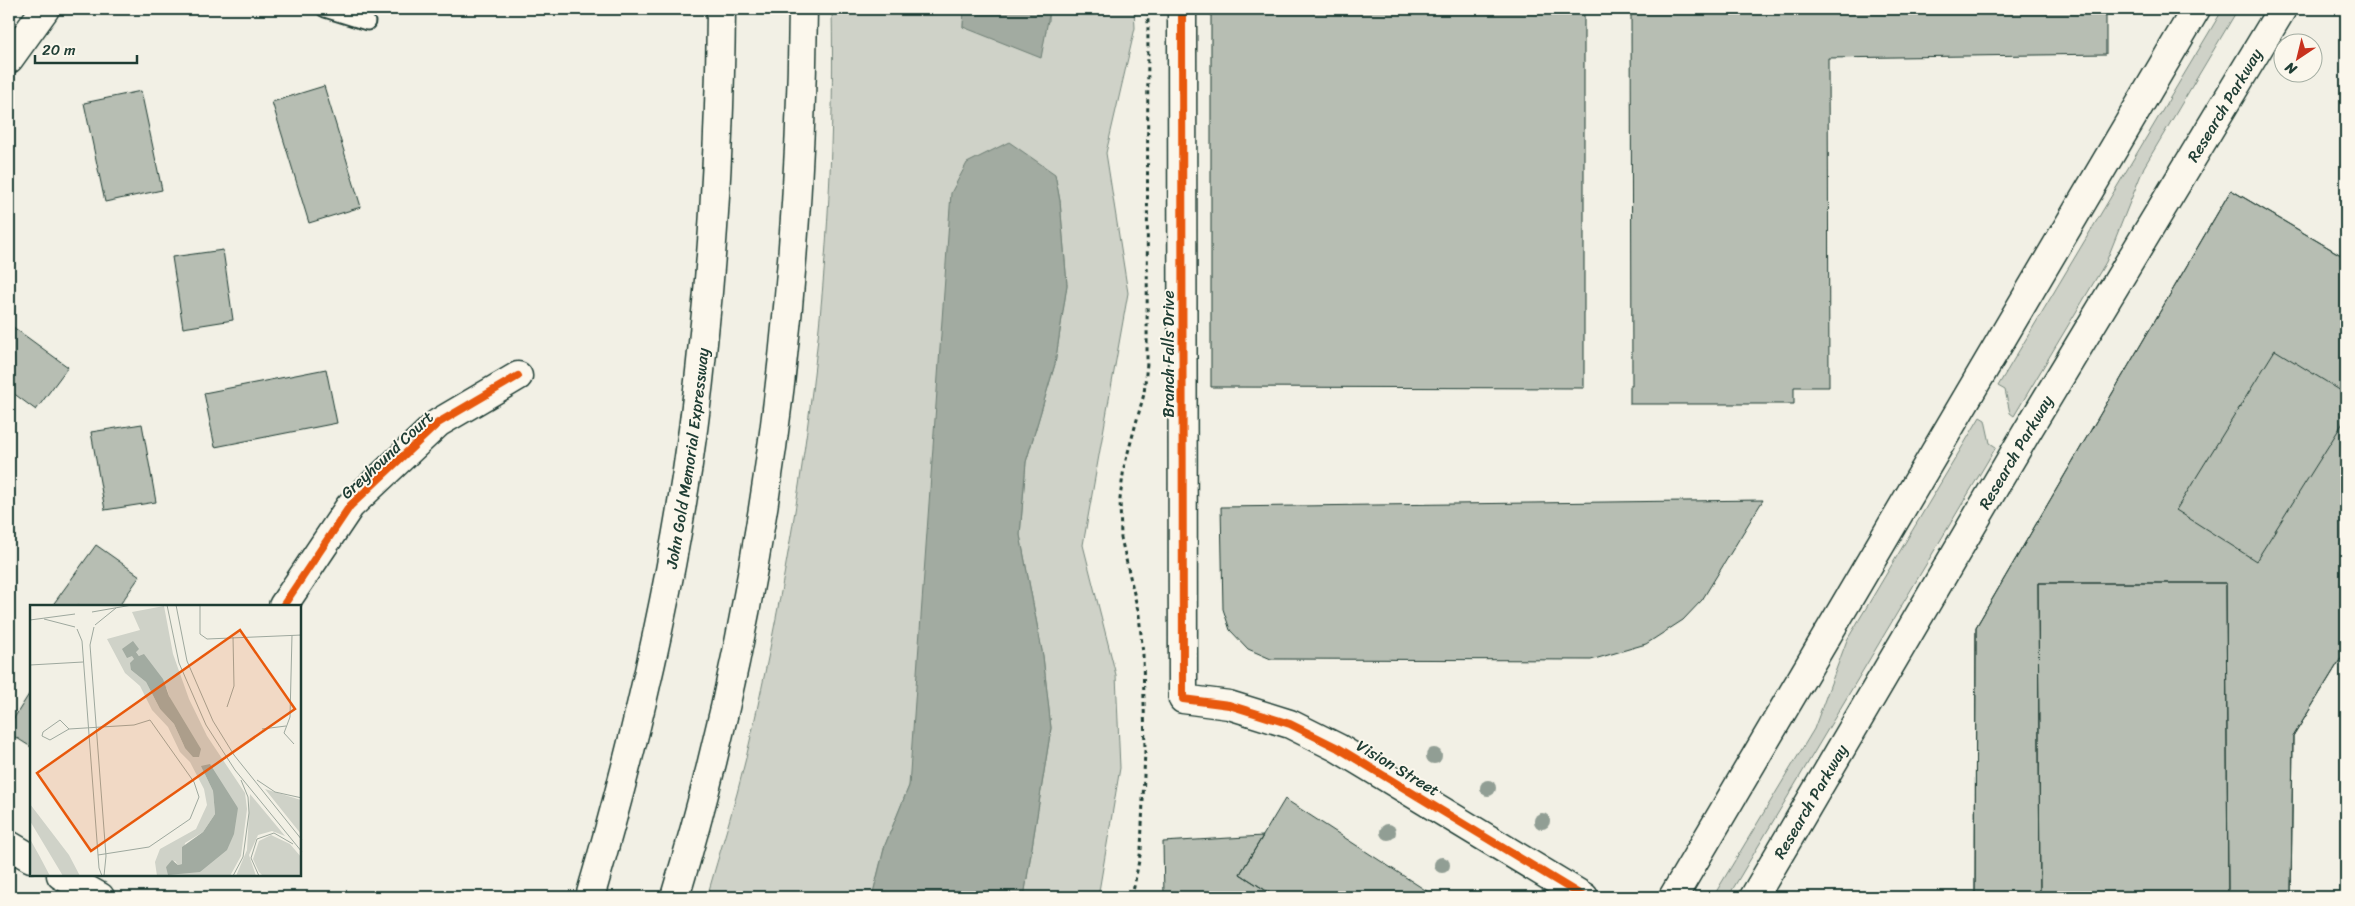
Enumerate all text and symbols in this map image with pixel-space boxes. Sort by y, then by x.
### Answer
scale bar [35,32,138,64]
north arrow [2272,32,2322,82]
text: 20 m [42,37,76,63]
street label: Research Parkway [2178,42,2270,168]
text: N [2279,55,2303,82]
street label: Branch Falls Drive [1154,290,1183,418]
street label: John Gold Memorial Expressway [656,346,717,572]
street label: Research Parkway [1970,388,2061,515]
street label: Greyhound Court [333,404,441,506]
inset map [30,605,301,876]
street label: Vision Street [1351,732,1445,804]
street label: Research Parkway [1765,738,1856,864]

